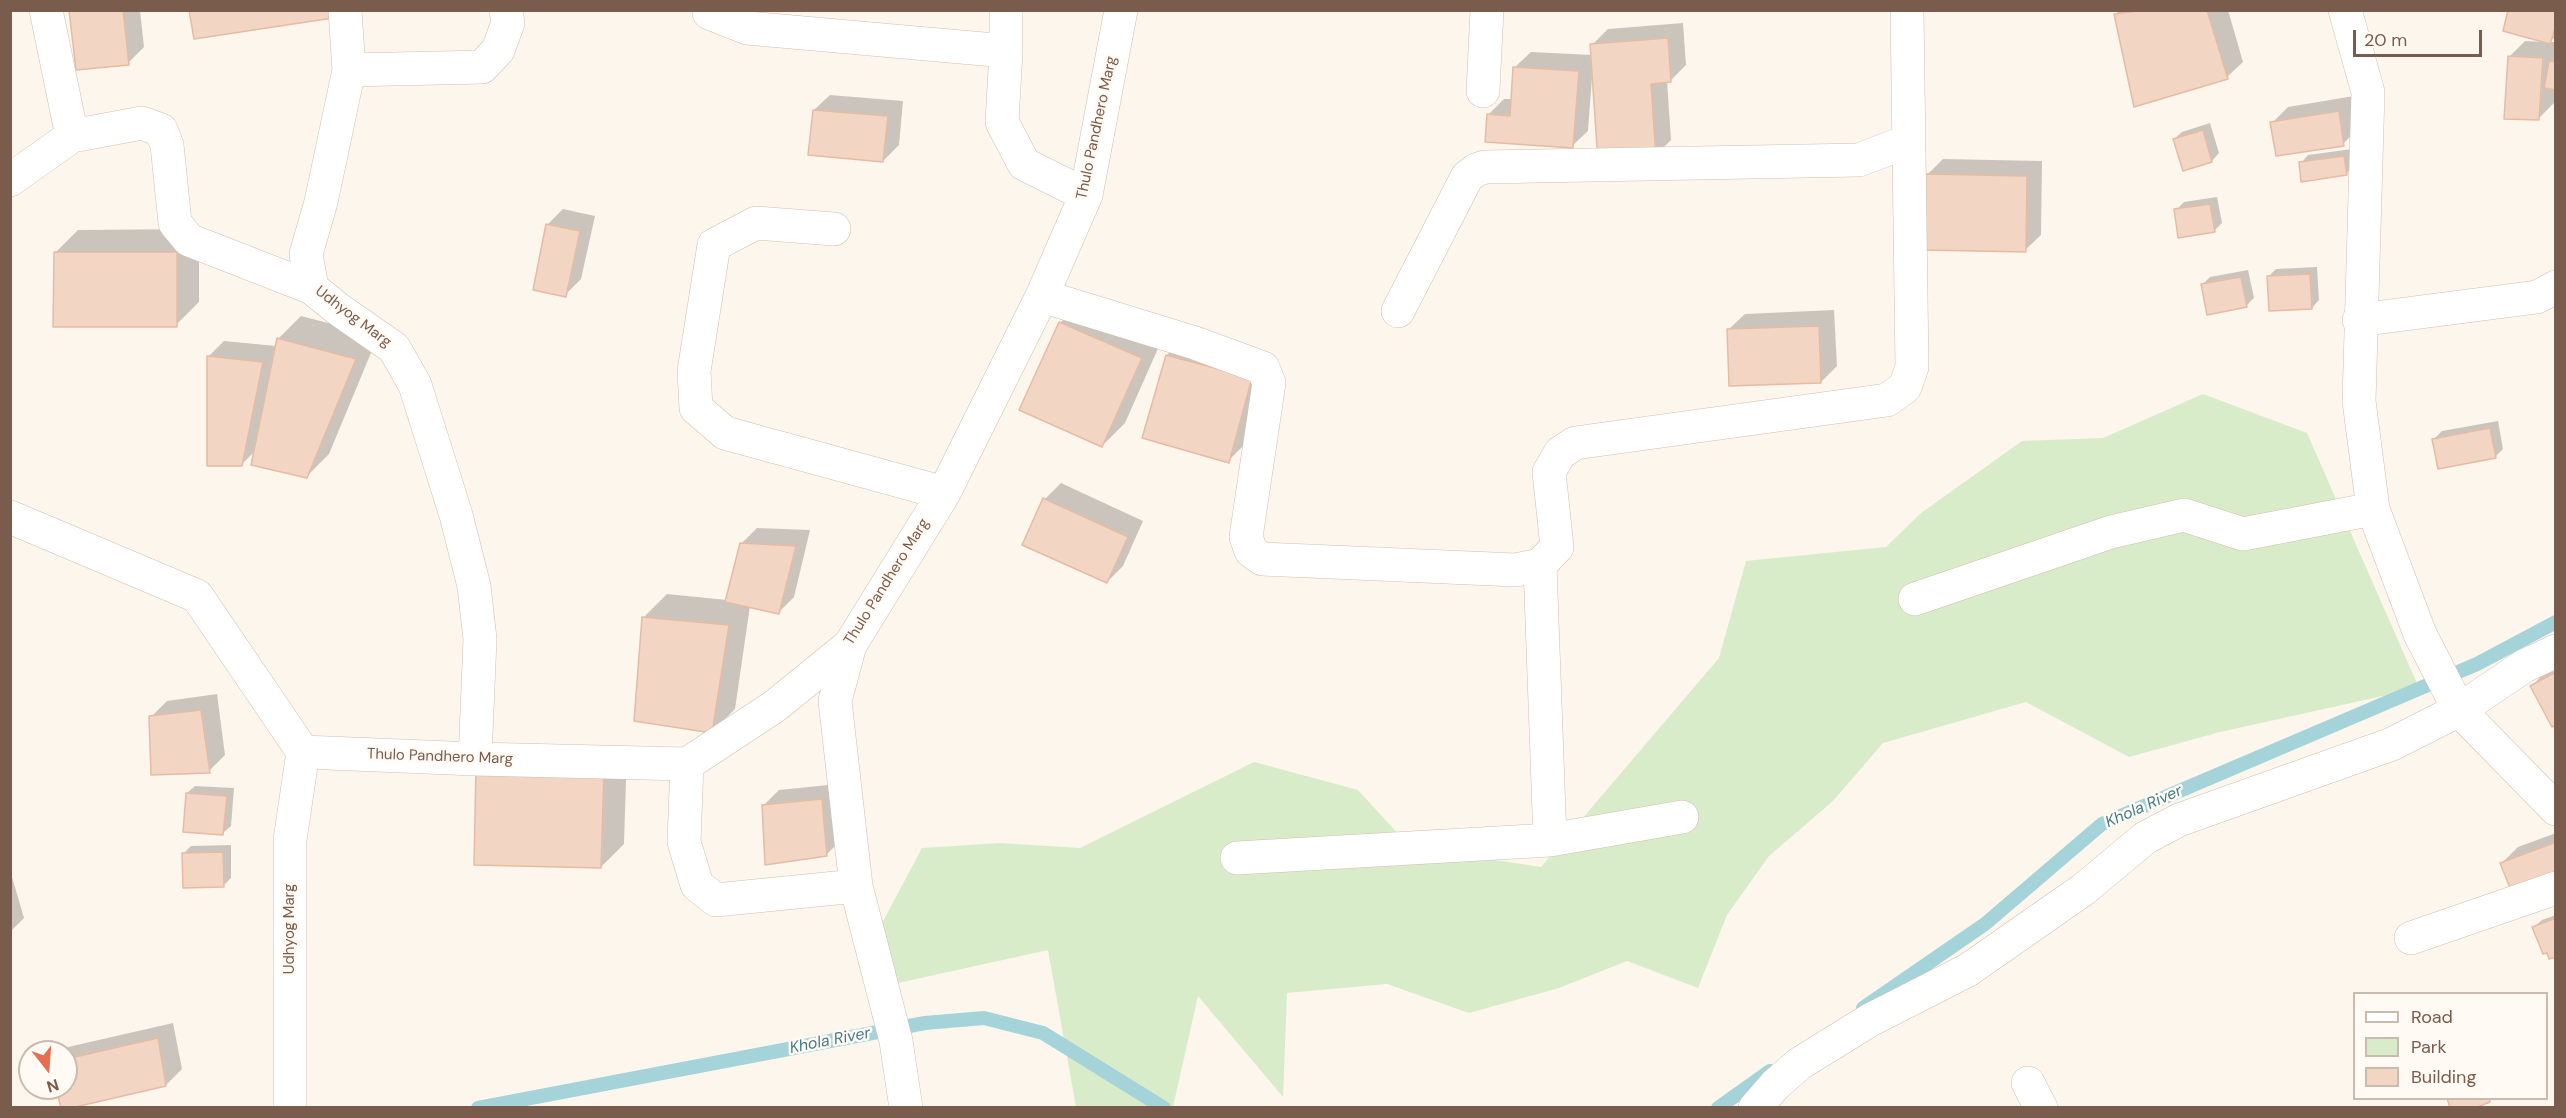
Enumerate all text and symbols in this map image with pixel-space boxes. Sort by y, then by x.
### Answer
scale bar [2356,18,2485,56]
text: 20 m [2364,28,2407,52]
street label: Thulo Pandhero Marg [1073,55,1121,201]
street label: Udhyog Marg [311,283,395,351]
street label: Thulo Pandhero Marg [841,515,933,649]
street label: Thulo Pandhero Marg [367,745,513,769]
water label: Khola River [2103,782,2185,832]
street label: Udhyog Marg [281,884,299,974]
legend [2353,992,2548,1100]
text: Road [2411,1005,2453,1029]
water label: Khola River [788,1024,872,1058]
text: Park [2411,1035,2447,1059]
north arrow [18,1040,78,1100]
text: Building [2411,1065,2476,1089]
text: N [44,1074,61,1098]

